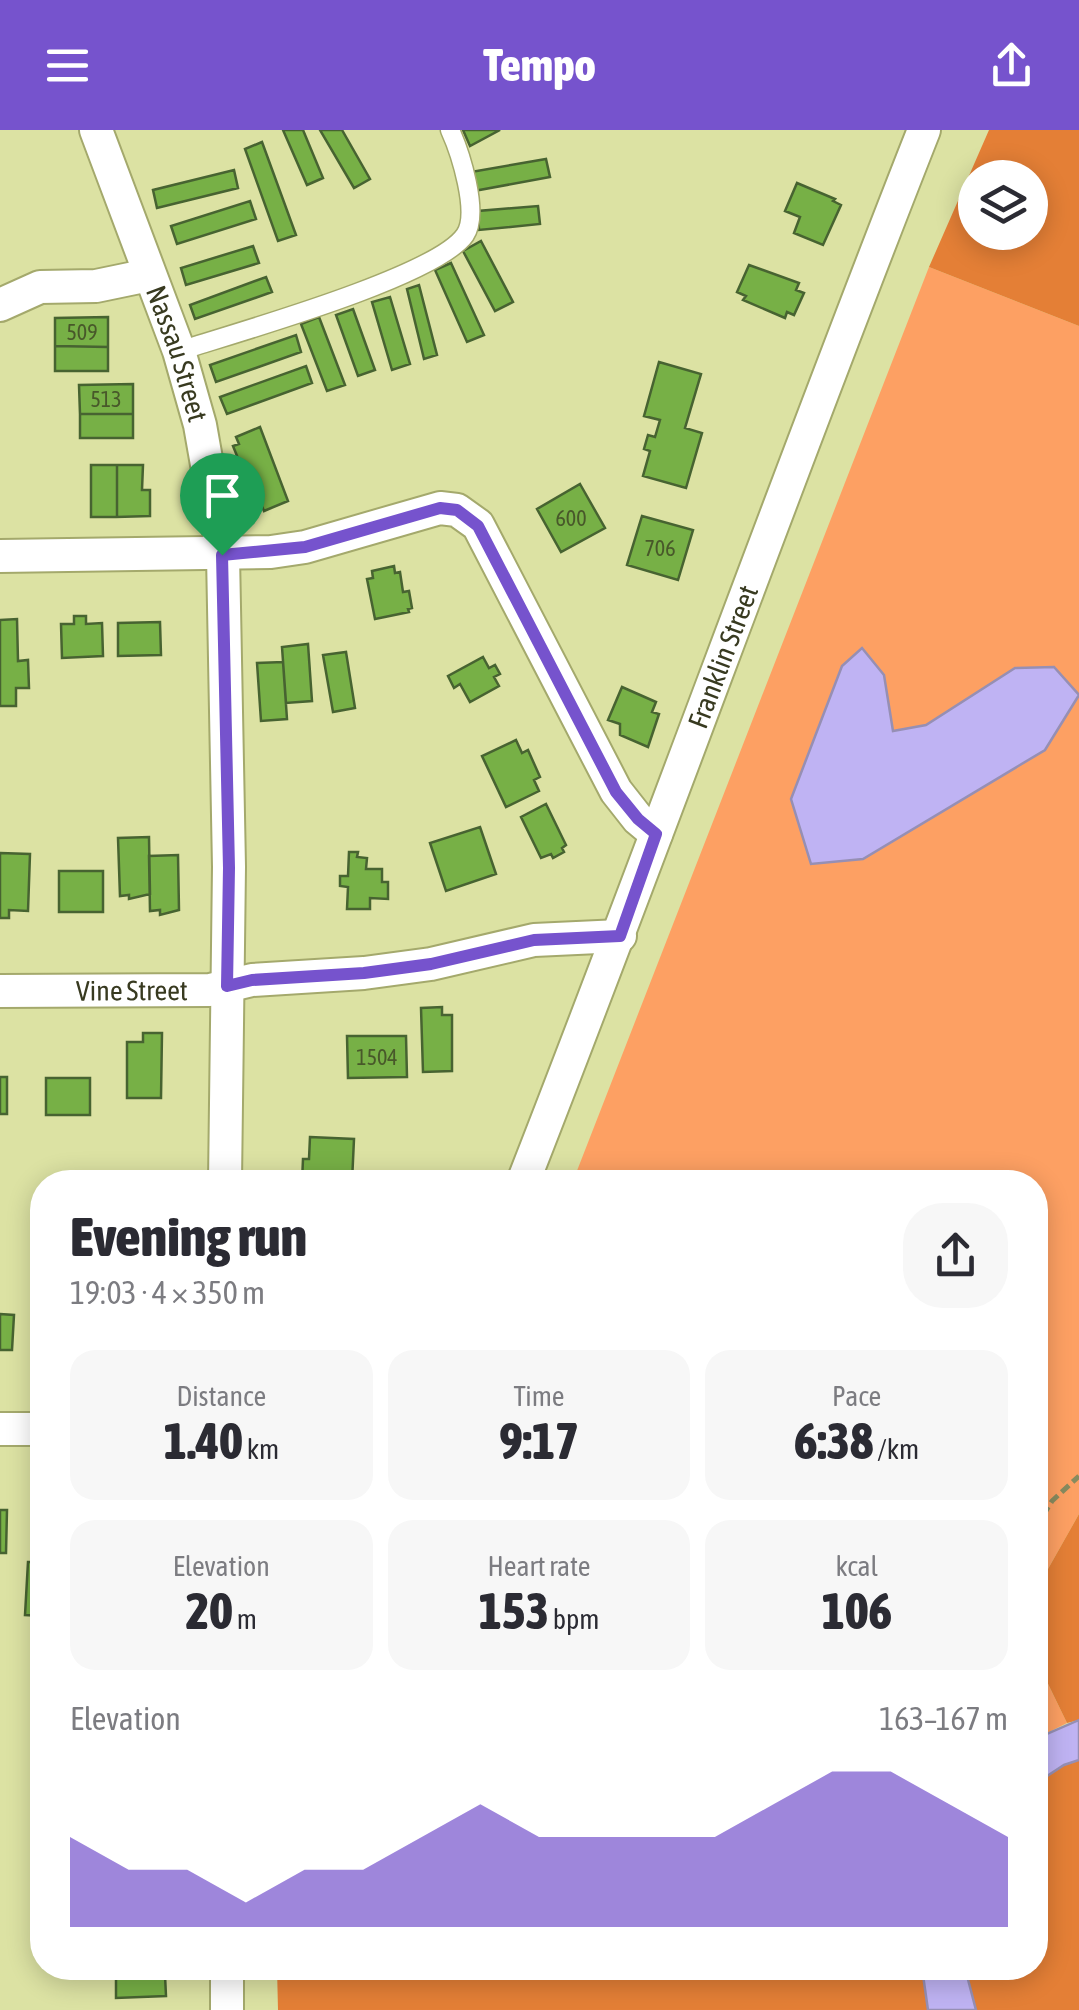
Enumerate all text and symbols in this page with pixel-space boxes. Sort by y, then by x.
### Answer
icon: menu [40,38,95,93]
icon: share [984,38,1039,93]
text: Tempo [483,39,596,91]
map controls [958,160,1048,250]
button: layers [958,160,1048,250]
street label: Nassau Street [140,281,214,425]
house number: 509 [66,319,98,345]
house number: 513 [90,386,122,412]
pin [180,453,265,556]
icon: arrive [195,468,250,523]
house number: 600 [555,505,587,531]
house number: 706 [644,535,676,561]
street label: Franklin Street [682,581,764,733]
street label: Vine Street [76,974,188,1007]
house number: 1504 [356,1044,398,1070]
button: share [903,1203,1008,1308]
text: Evening run [70,1205,307,1268]
text: 19:03 · 4 × 350 m [70,1274,265,1311]
text: Distance [176,1380,266,1412]
text: Time [513,1380,565,1412]
text: Pace [832,1380,881,1412]
text: 1.40 [163,1412,243,1470]
text: 9:17 [499,1412,579,1470]
text: 6:38 [794,1412,873,1470]
text: km [243,1433,279,1465]
text: /km [873,1433,919,1465]
text: Elevation [173,1550,270,1582]
text: Heart rate [487,1550,591,1582]
text: kcal [835,1550,878,1582]
text: 20 [186,1582,233,1640]
text: 153 [478,1582,549,1640]
text: 106 [821,1582,892,1640]
text: m [233,1603,257,1635]
text: bpm [549,1603,600,1635]
text: Elevation [70,1700,181,1737]
text: 163–167 m [879,1700,1008,1737]

